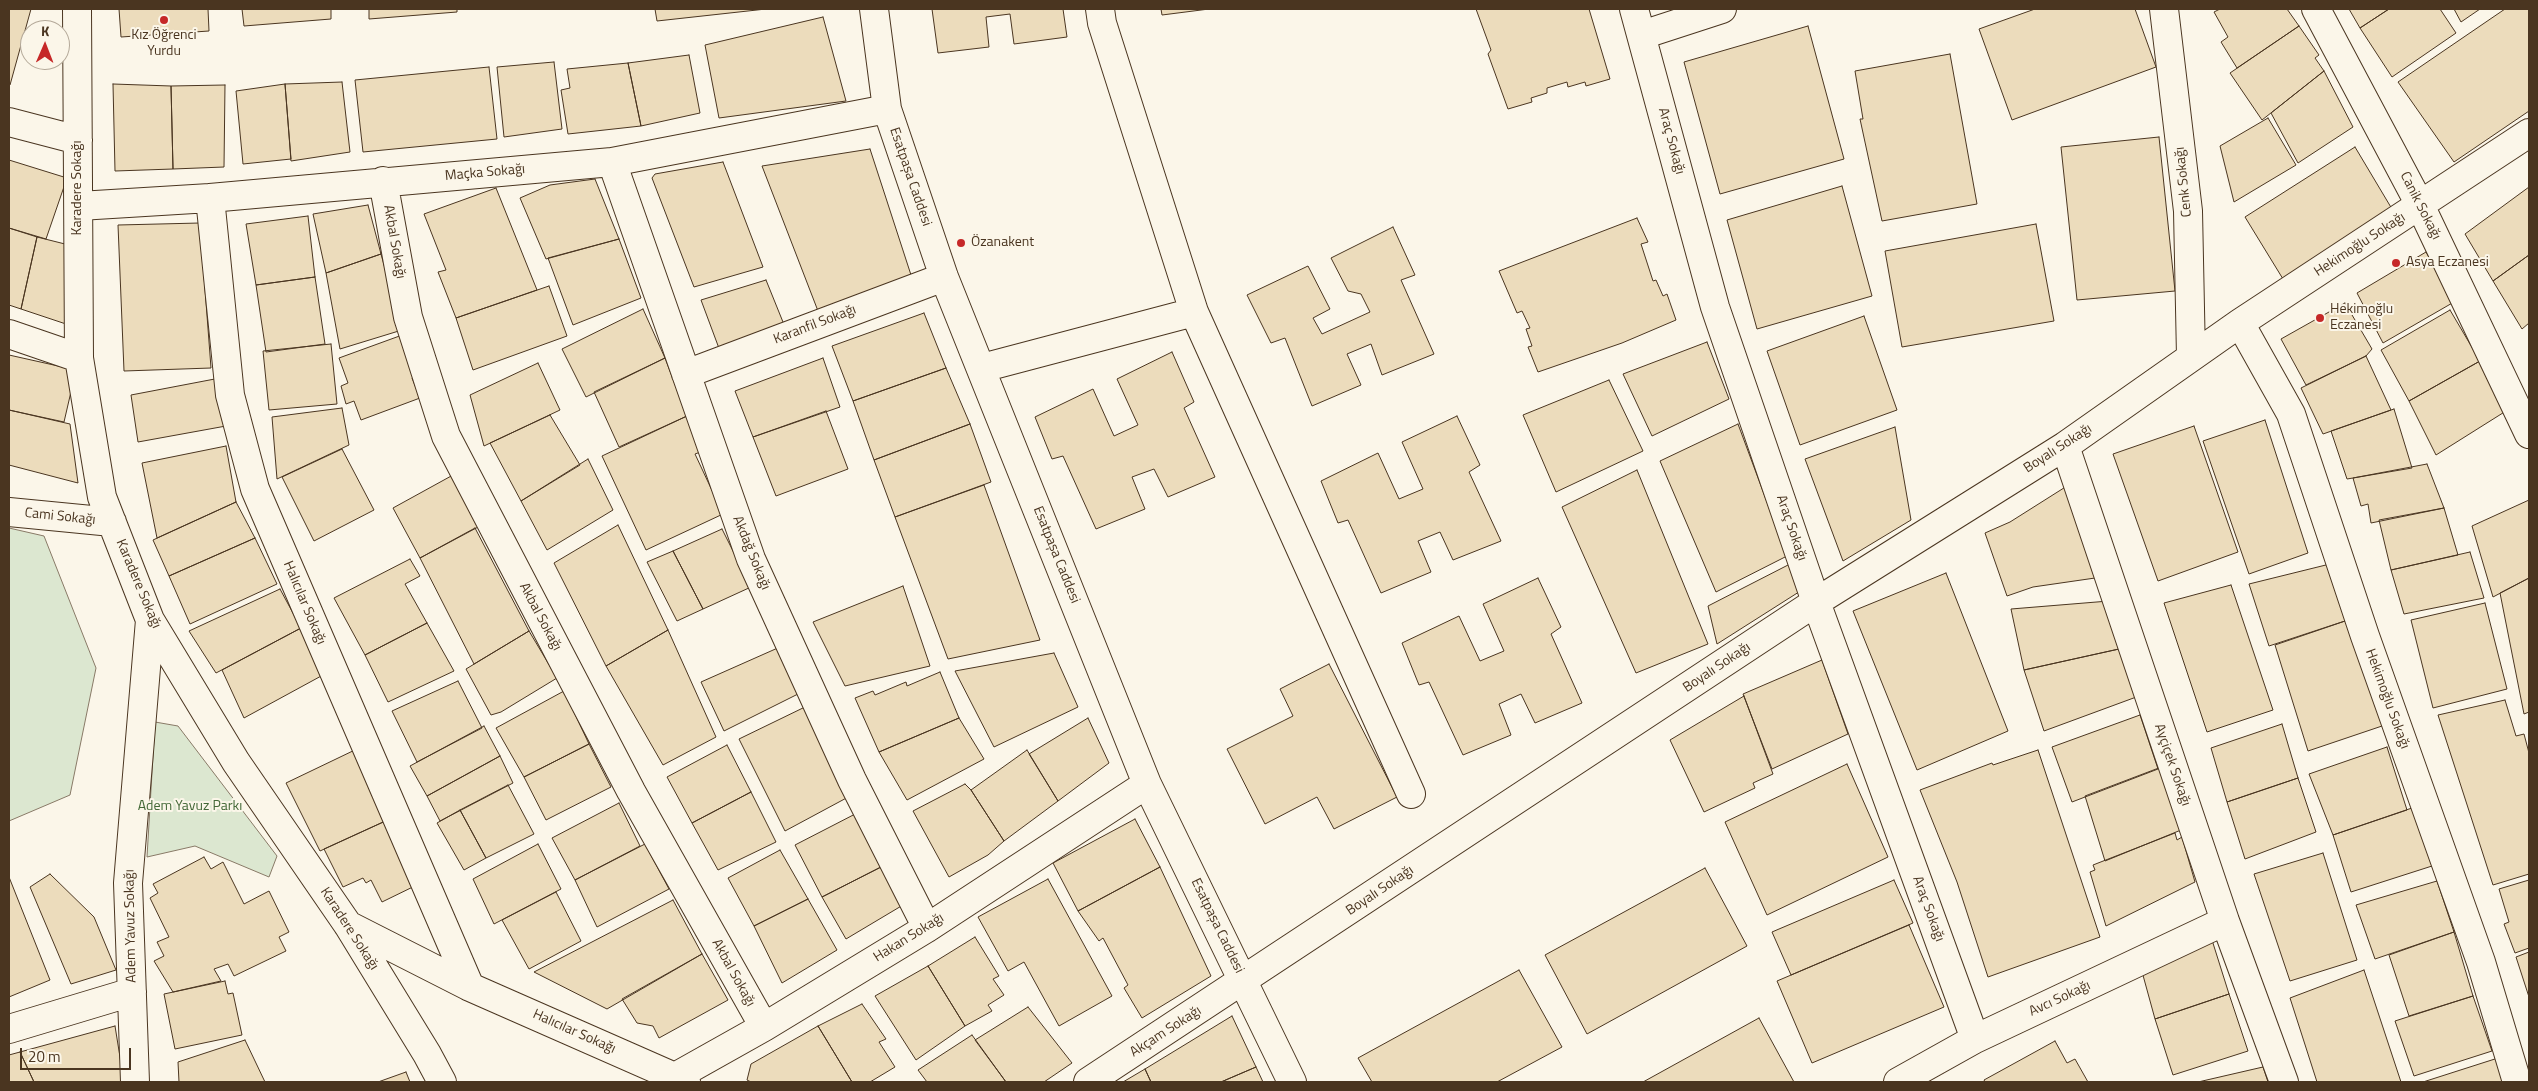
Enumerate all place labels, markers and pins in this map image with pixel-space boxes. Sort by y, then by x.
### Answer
marker: Kız Öğrenci Yurdu [158,14,170,26]
place label: Kız Öğrenci Yurdu [131,28,197,60]
place label: Özanakent [971,235,1034,251]
marker: Özanakent [955,237,967,249]
place label: Asya Eczanesi [2406,255,2489,271]
marker: Asya Eczanesi [2390,257,2402,269]
place label: Hekimoğlu Eczanesi [2330,302,2393,334]
marker: Hekimoğlu Eczanesi [2314,312,2326,324]

